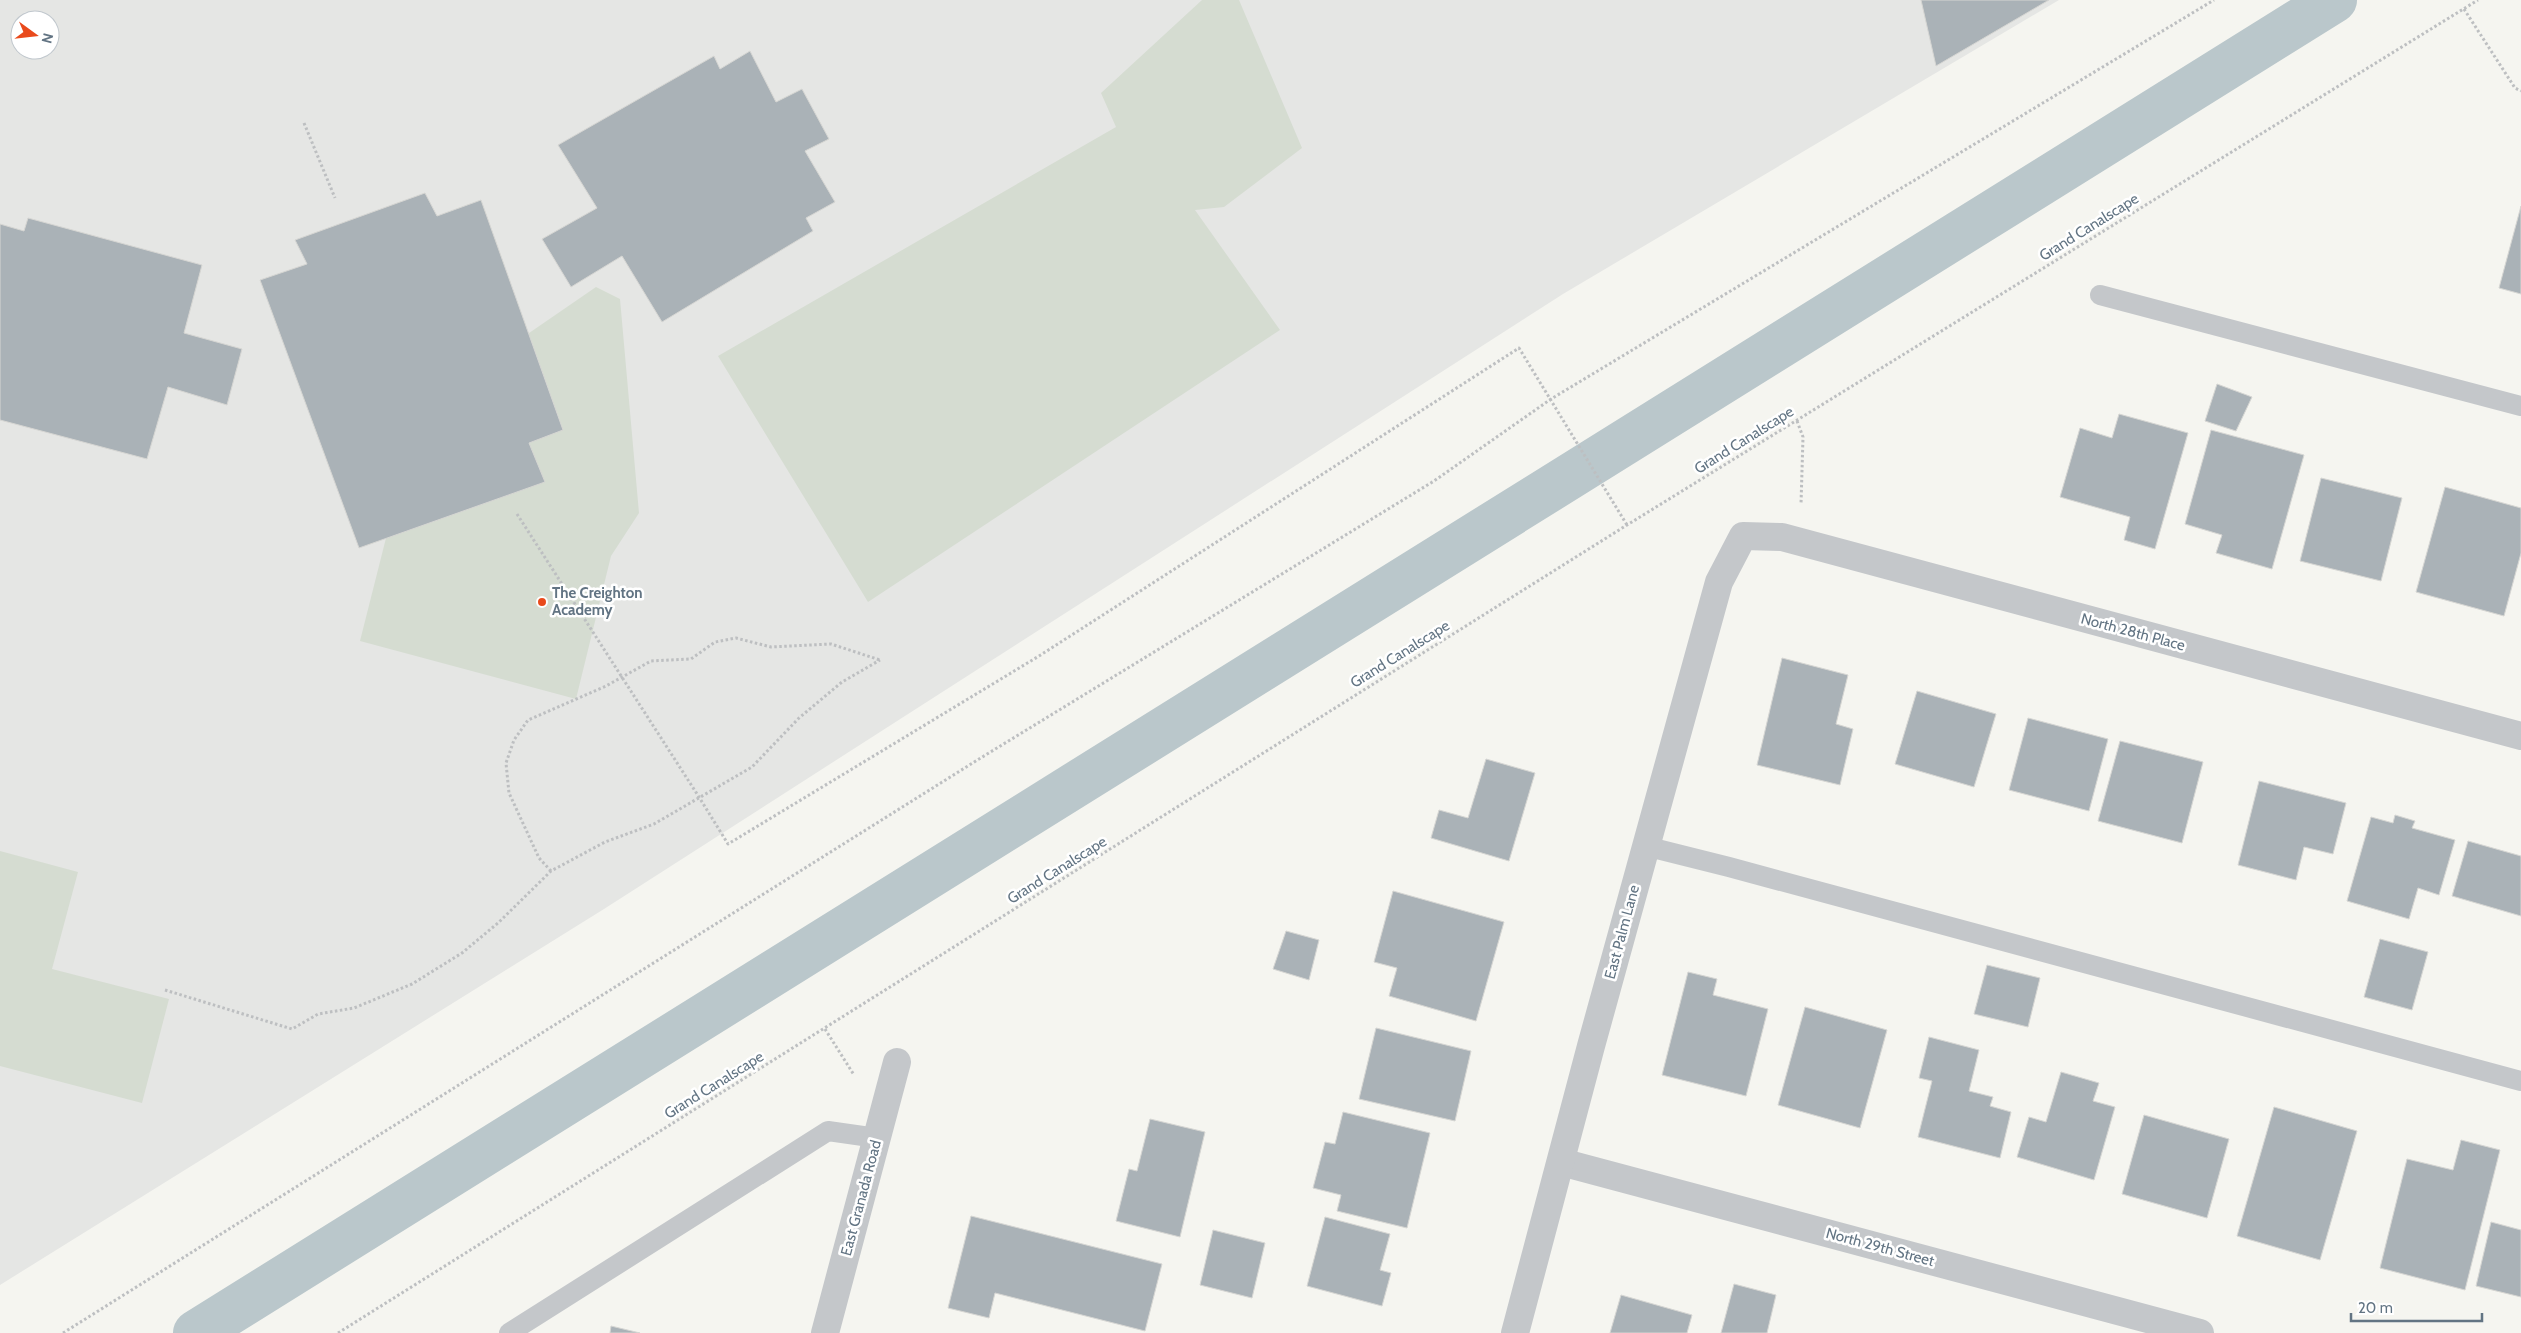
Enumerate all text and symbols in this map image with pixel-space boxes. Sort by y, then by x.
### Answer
north arrow [10,10,60,60]
text: N [38,31,58,45]
street label: Grand Canalscape [2036,189,2142,265]
street label: Grand Canalscape [1691,402,1797,478]
place label: The Creighton Academy [552,584,643,619]
marker: The Creighton Academy [536,596,548,608]
street label: North 28th Place [2079,609,2187,655]
street label: Grand Canalscape [1347,616,1453,692]
street label: Grand Canalscape [1004,832,1110,908]
street label: East Palm Lane [1601,883,1643,981]
street label: Grand Canalscape [661,1047,767,1123]
street label: East Granada Road [837,1138,885,1258]
street label: North 29th Street [1824,1224,1936,1270]
scale bar [2351,1290,2482,1322]
text: 20 m [2358,1299,2393,1317]

